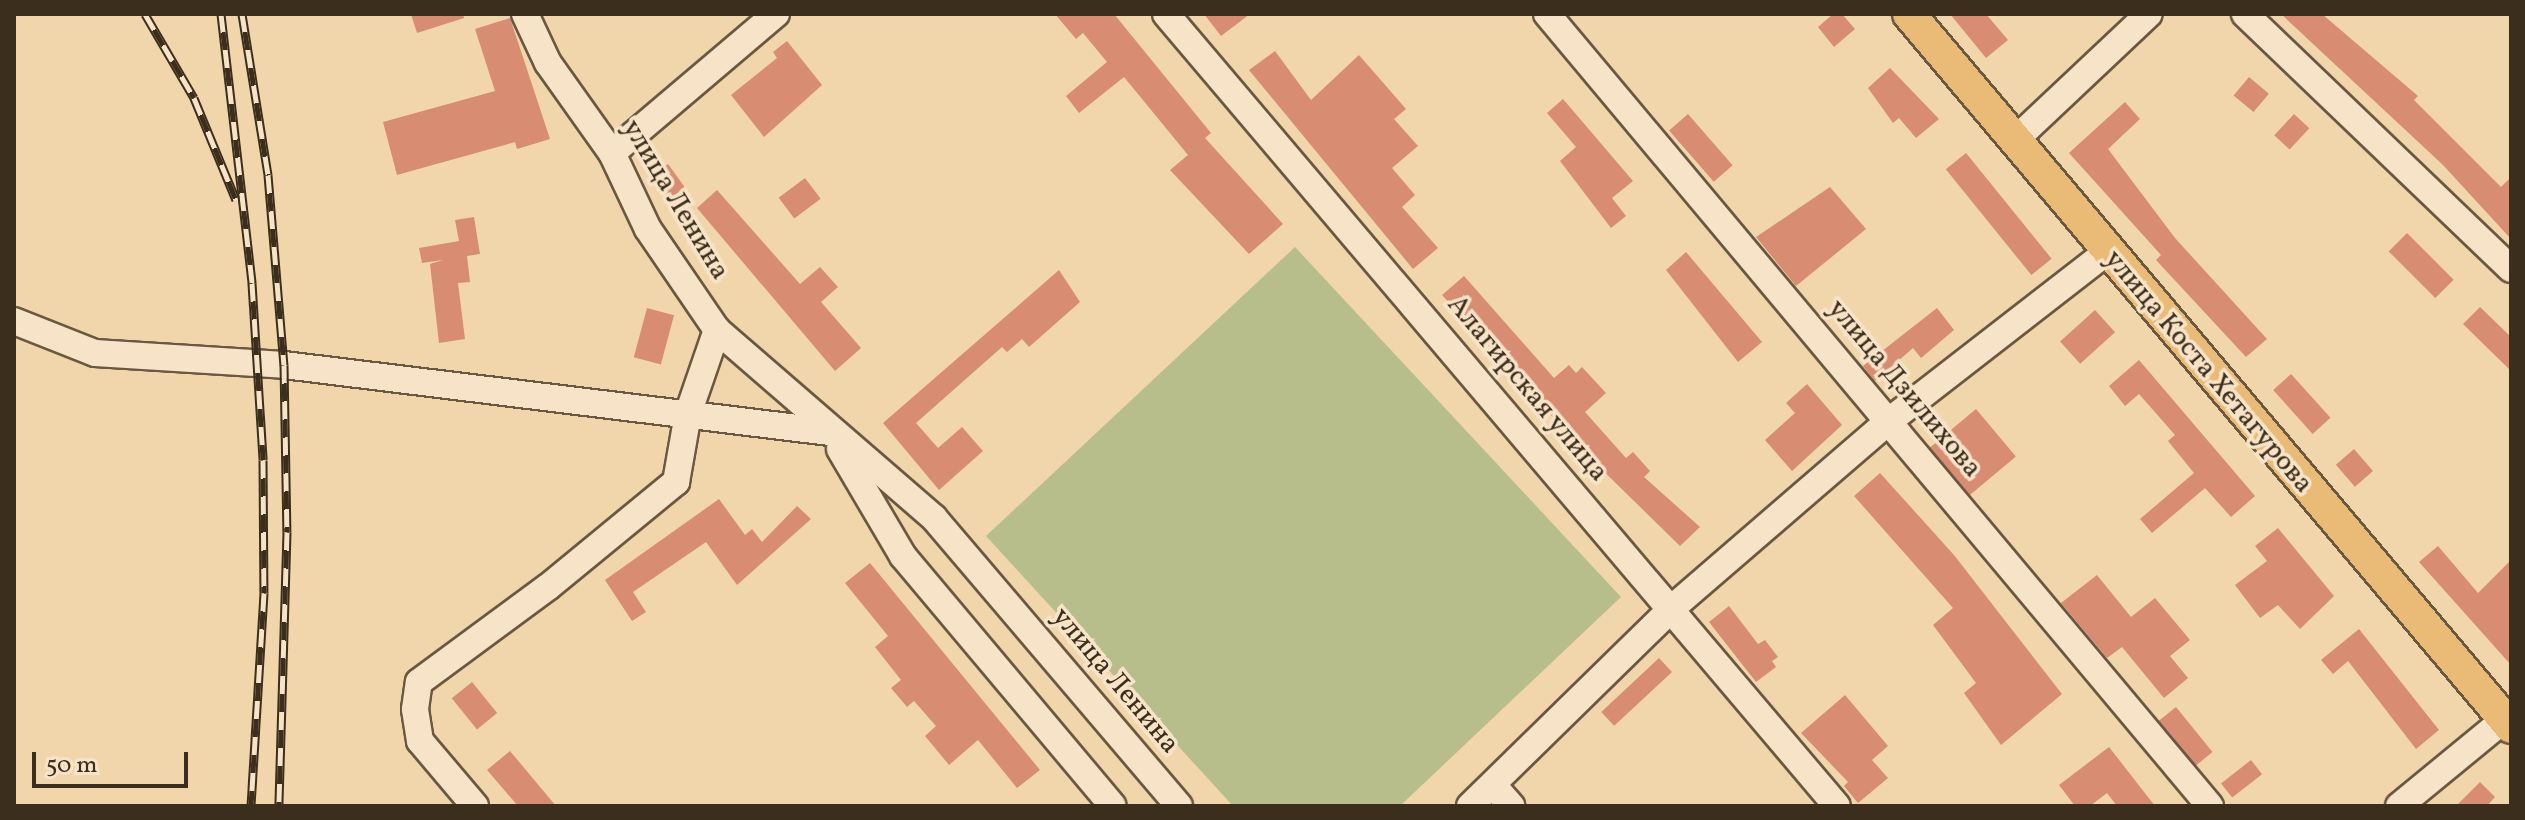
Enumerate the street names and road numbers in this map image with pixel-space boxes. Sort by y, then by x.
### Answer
street label: улица Ленина [614,114,736,286]
street label: улица Коста Хетагурова [2096,243,2320,501]
street label: Алагирская улица [1439,289,1615,489]
street label: улица Дзилихова [1820,293,1988,485]
street label: улица Ленина [1044,601,1186,761]

